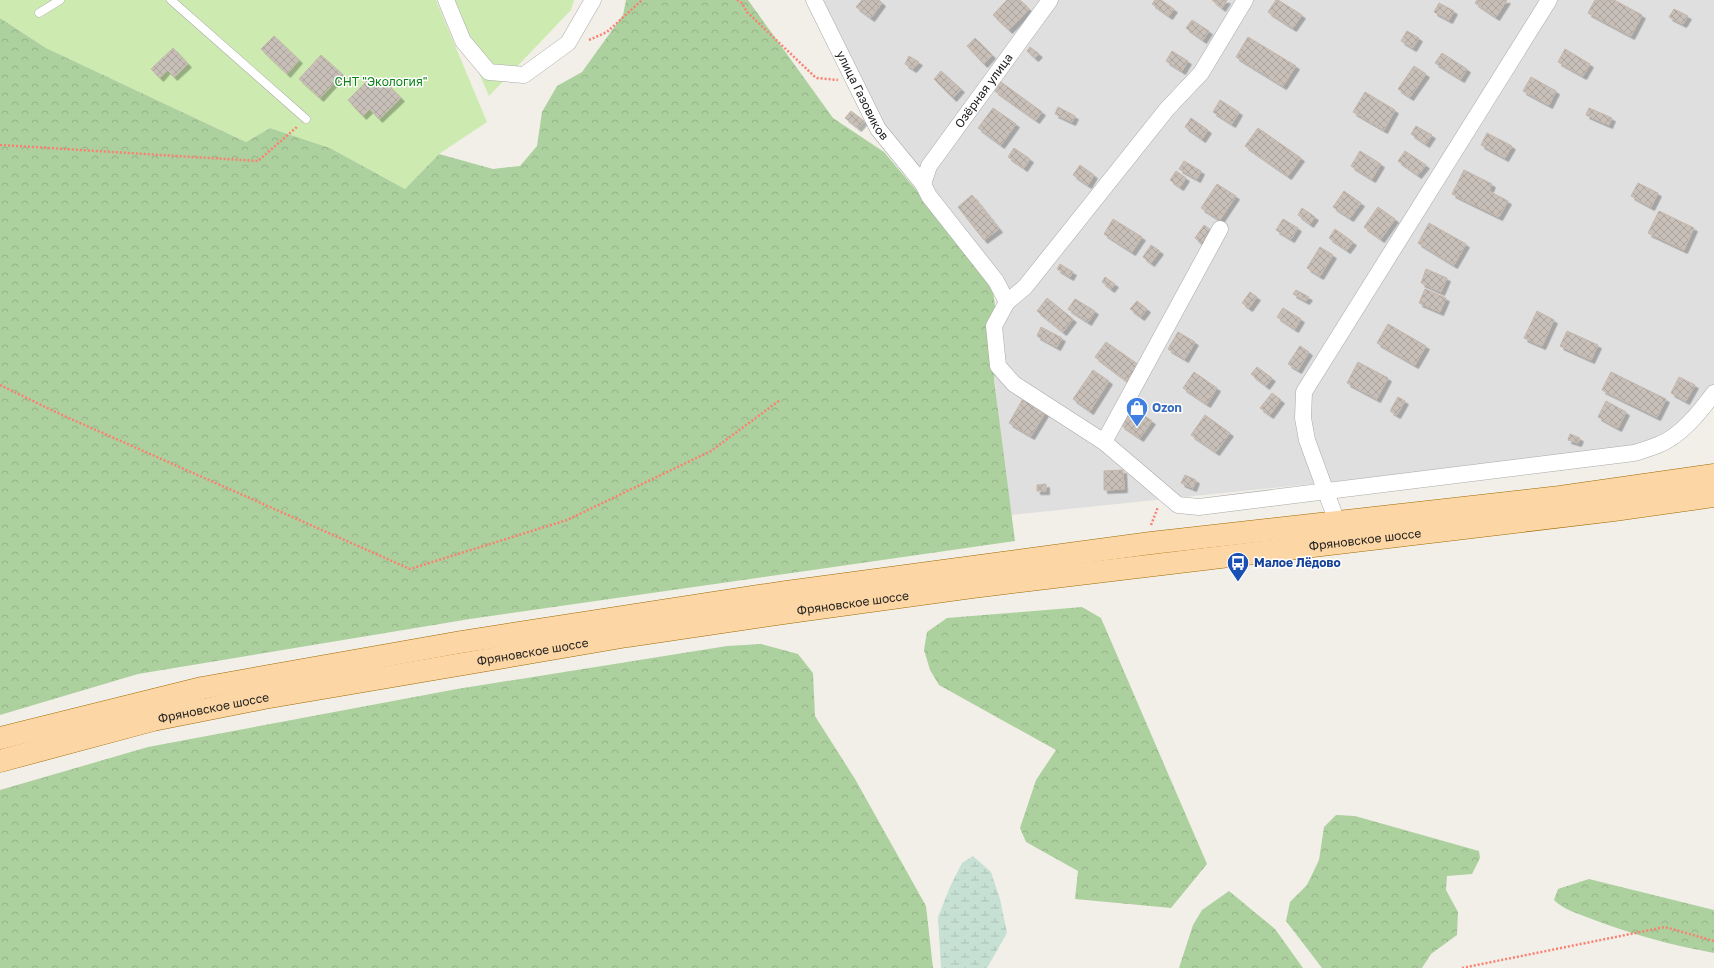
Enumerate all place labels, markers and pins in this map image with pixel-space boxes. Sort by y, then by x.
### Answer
shop icon: Ozon [1124,395,1150,428]
place label: Ozon [1152,400,1182,415]
bus stop icon: Малое Лёдово [1225,550,1251,583]
place label: Малое Лёдово [1254,555,1341,570]

